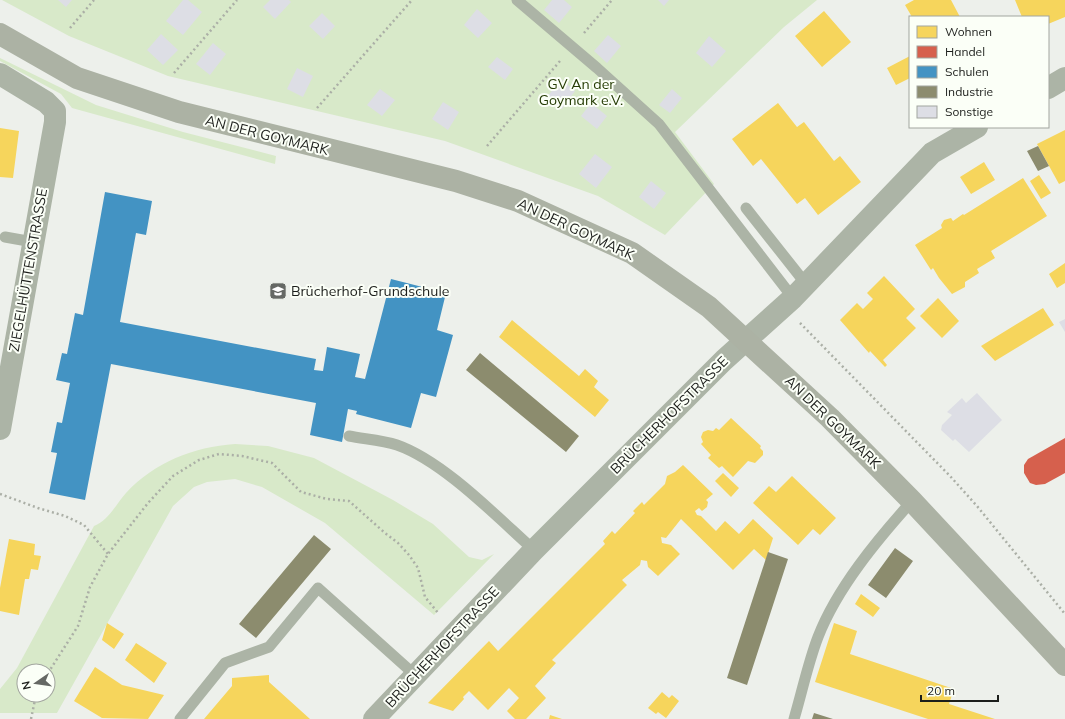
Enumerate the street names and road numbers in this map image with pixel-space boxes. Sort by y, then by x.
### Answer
street label: AN DER GOYMARK [203,111,332,159]
street label: ZIEGELHÜTTENSTRASSE [5,187,51,353]
street label: AN DER GOYMARK [515,194,638,264]
street label: BRÜCHERHOFSTRASSE [606,352,732,478]
street label: AN DER GOYMARK [781,372,886,473]
street label: BRÜCHERHOFSTRASSE [381,583,503,711]

